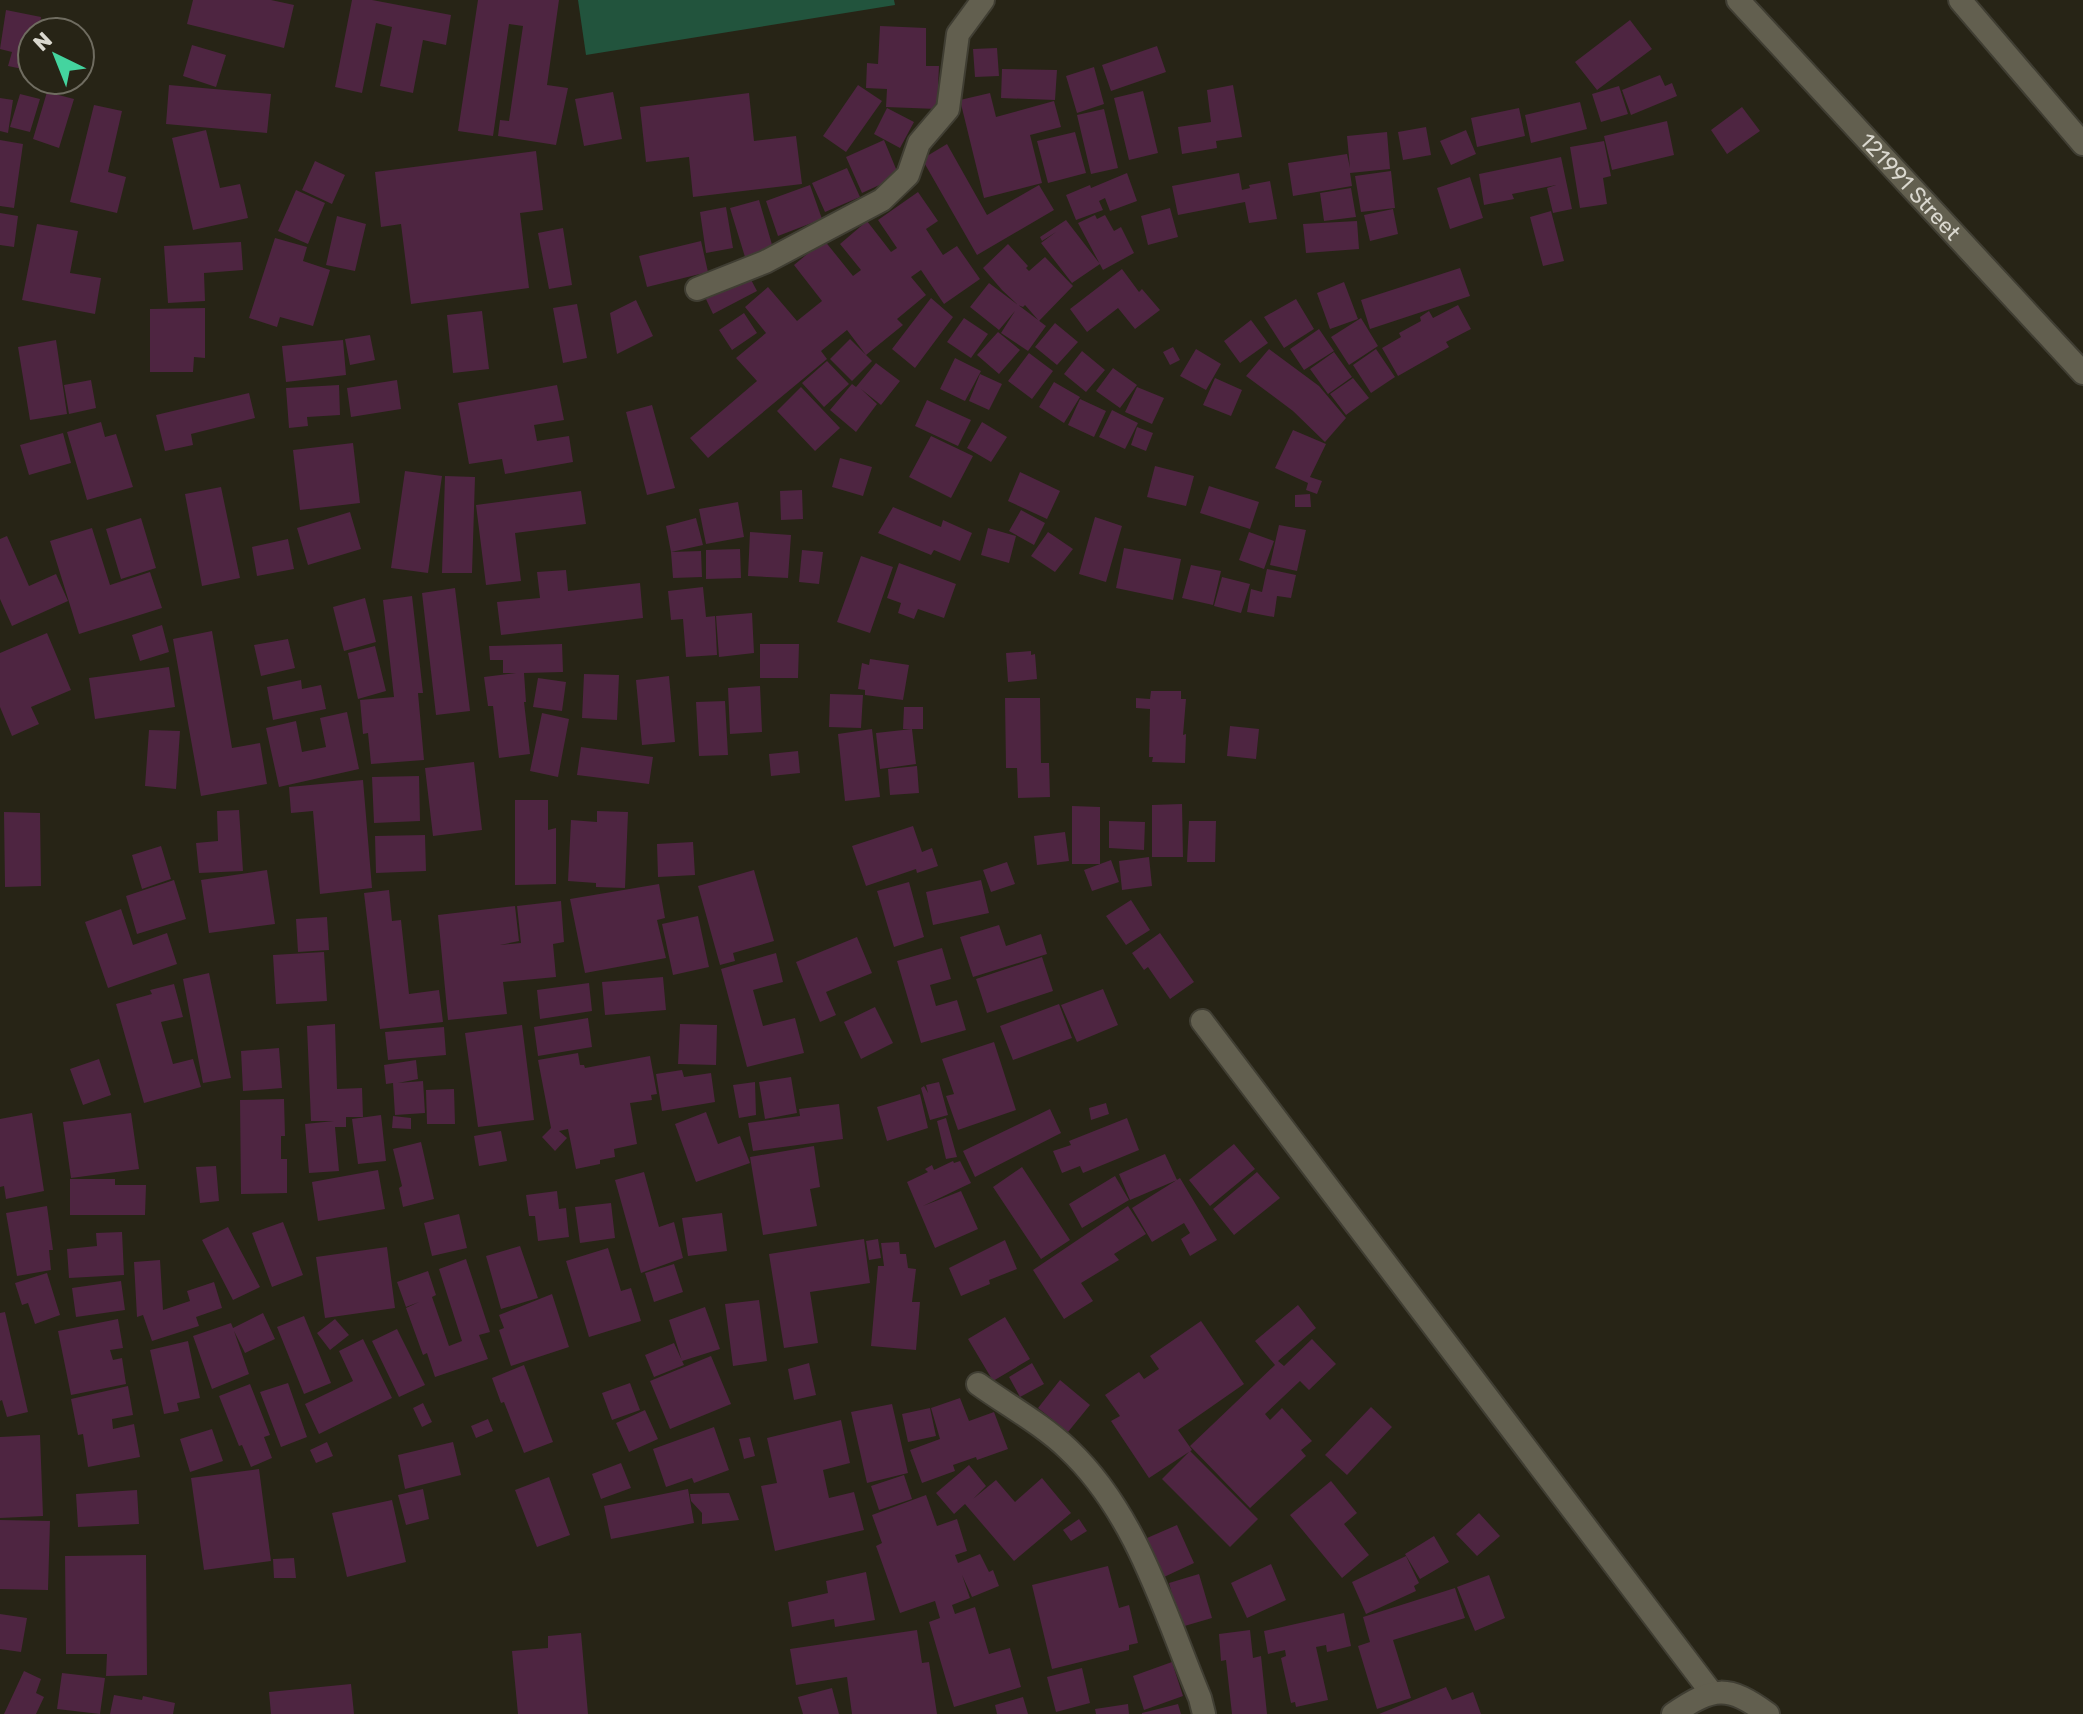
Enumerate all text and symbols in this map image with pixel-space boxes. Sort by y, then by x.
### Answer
north arrow [16,16,96,96]
text: N [28,26,58,57]
street label: 121991 Street [1854,128,1967,246]

